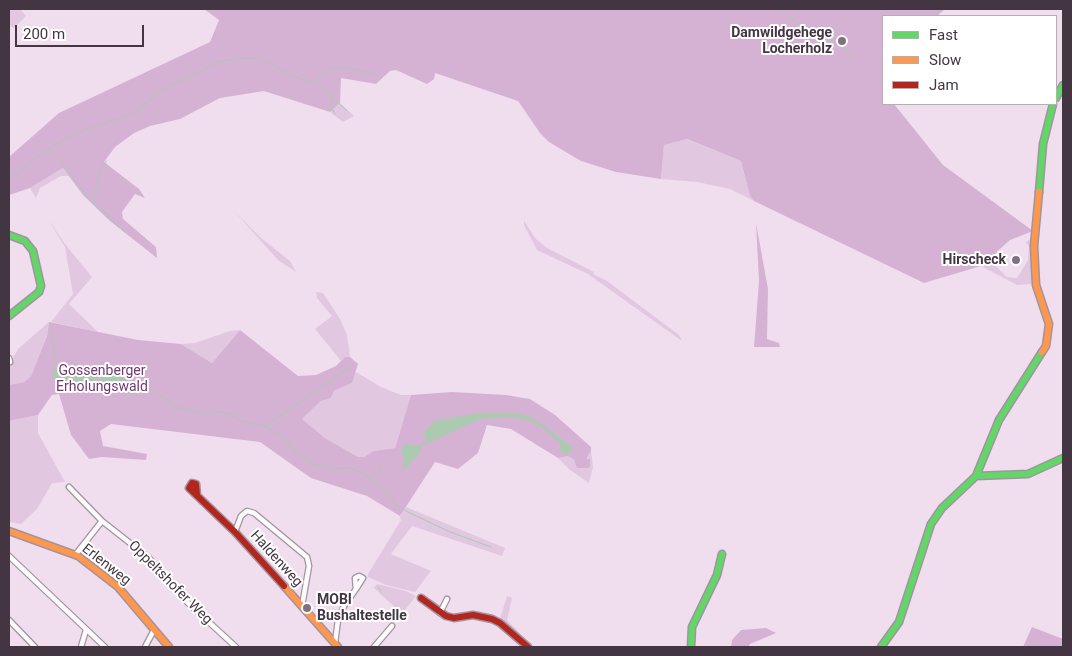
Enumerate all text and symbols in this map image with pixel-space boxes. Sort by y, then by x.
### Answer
scale bar [18,15,146,47]
legend [882,15,1057,105]
text: 200 m [23,25,65,43]
place label: Damwildgehege Locherholz [731,25,832,58]
text: Fast [929,26,958,44]
marker: Damwildgehege Locherholz [836,35,848,47]
text: Slow [929,51,961,69]
text: Jam [929,76,959,94]
place label: Hirscheck [943,252,1006,268]
marker: Hirscheck [1010,254,1022,266]
park label: Gossenberger Erholungswald [56,363,148,396]
street label: Haldenweg [246,527,306,591]
street label: Oppeltshofer Weg [125,538,215,628]
street label: Erlenweg [78,541,134,589]
place label: MOBI Bushaltestelle [317,592,407,624]
marker: MOBI Bushaltestelle [301,602,313,614]

